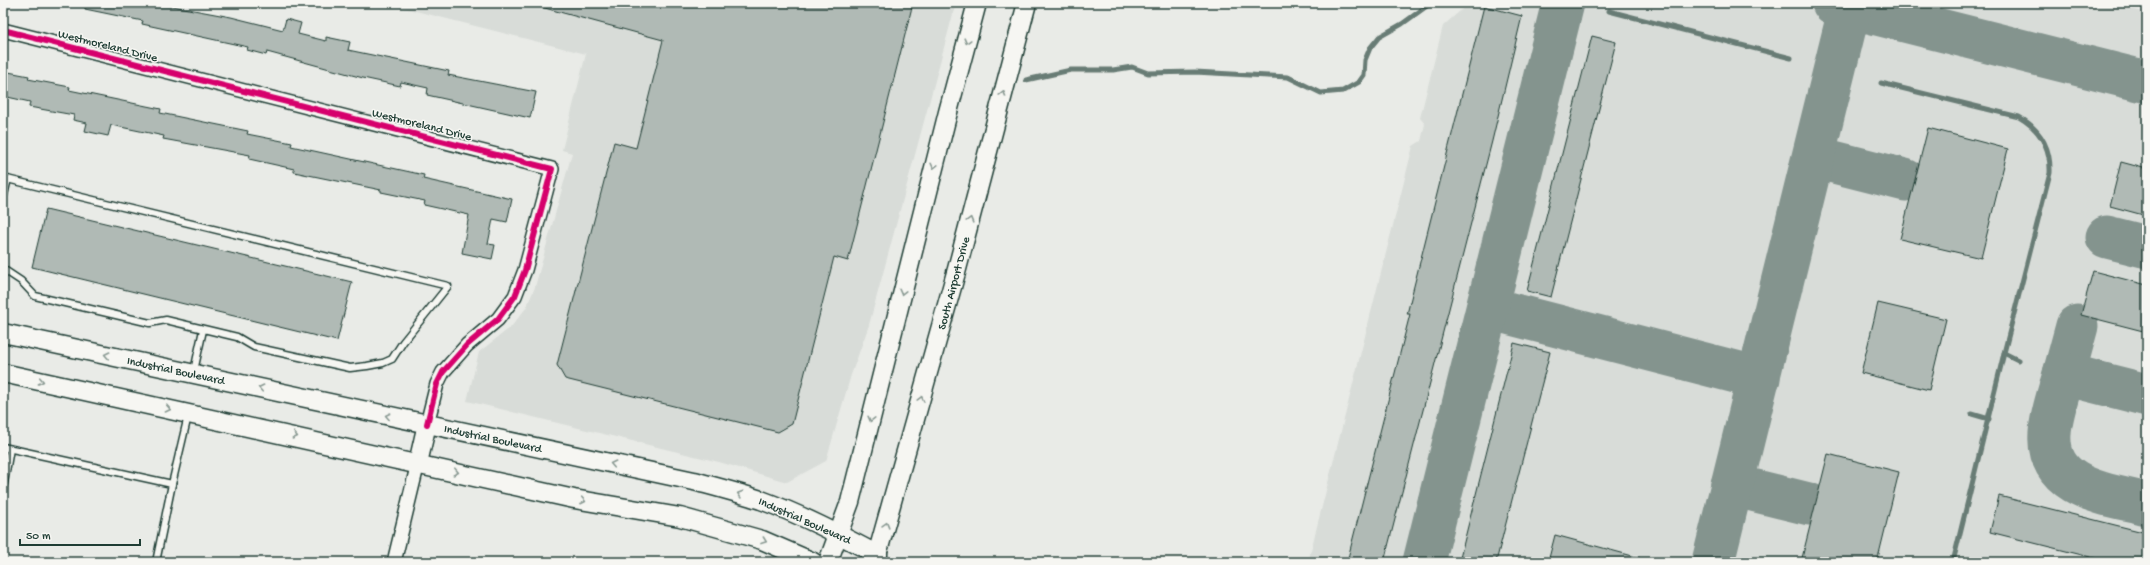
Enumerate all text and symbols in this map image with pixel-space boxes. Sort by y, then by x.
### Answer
street label: Westmoreland Drive [56,28,159,66]
one-way arrow [963,37,972,44]
one-way arrow [998,91,1006,97]
street label: Westmoreland Drive [370,107,473,145]
one-way arrow [930,163,939,170]
one-way arrow [965,217,973,223]
street label: South Airport Drive [936,235,974,332]
one-way arrow [899,289,907,296]
one-way arrow [104,352,110,360]
street label: Industrial Boulevard [125,355,227,389]
one-way arrow [38,376,44,384]
one-way arrow [258,385,265,393]
one-way arrow [916,396,925,403]
one-way arrow [165,404,171,412]
one-way arrow [385,412,392,420]
one-way arrow [867,415,875,422]
street label: Industrial Boulevard [442,423,544,457]
one-way arrow [292,432,298,440]
one-way arrow [610,460,617,468]
one-way arrow [453,468,460,476]
one-way arrow [737,490,744,499]
street label: Industrial Boulevard [756,495,853,549]
one-way arrow [580,496,586,504]
scale bar [20,521,140,547]
one-way arrow [881,521,890,528]
text: 50 m [26,530,51,544]
one-way arrow [761,537,768,545]

